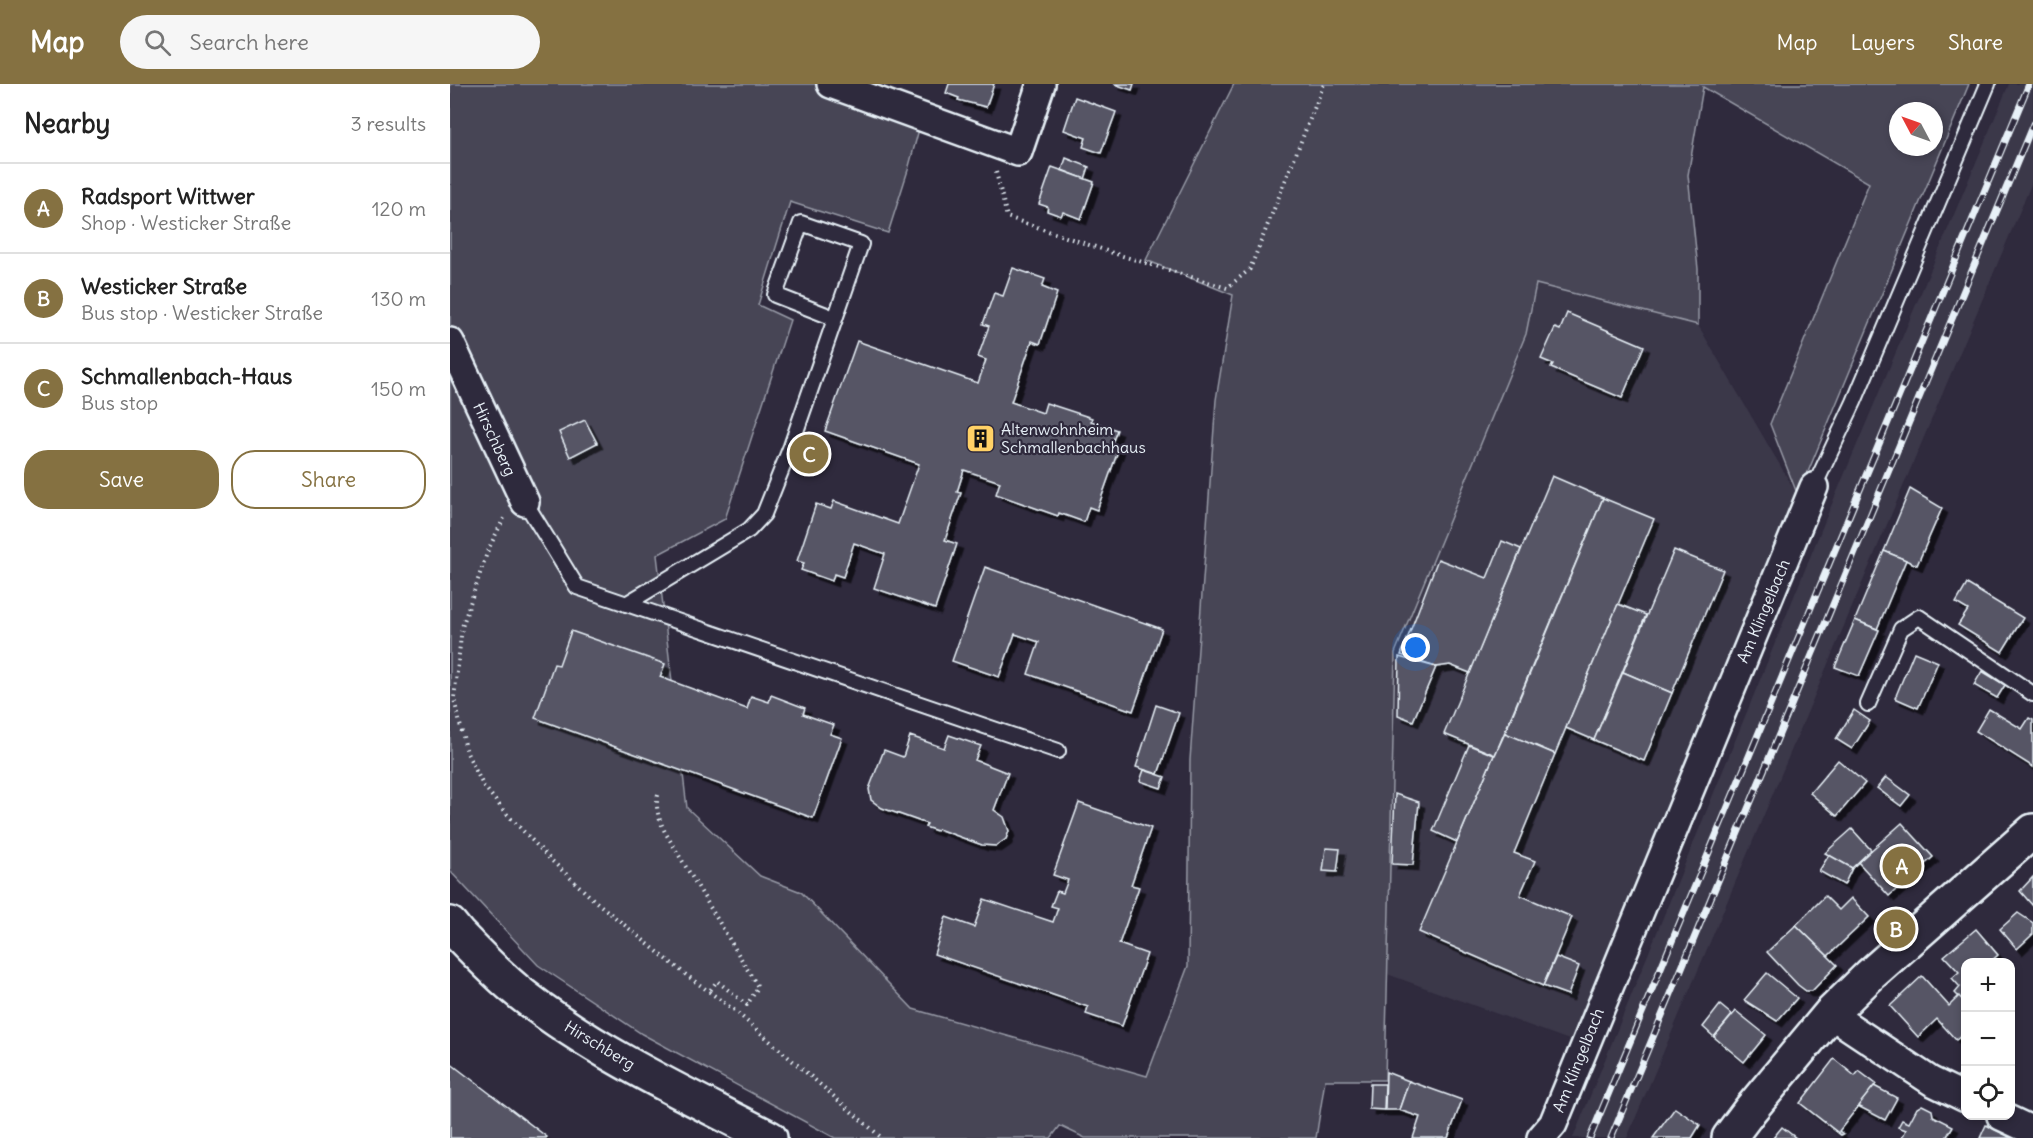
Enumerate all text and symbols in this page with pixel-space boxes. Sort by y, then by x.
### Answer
search box [120,15,540,69]
text: Map [30,24,84,60]
icon: search [141,26,174,59]
text: Search here [189,28,309,56]
text: Map [1777,29,1817,56]
text: Layers [1850,29,1915,56]
text: Share [1948,29,2003,56]
north arrow [1889,102,1943,156]
text: Nearby [24,107,110,140]
text: 3 results [350,111,426,136]
text: Radsport Wittwer [81,182,255,210]
text: A [37,196,50,221]
text: 120 m [372,196,426,221]
text: Shop · Westicker Straße [81,210,291,235]
text: Westicker Straße [81,272,247,300]
text: B [37,286,50,311]
text: 130 m [371,286,426,311]
text: Bus stop · Westicker Straße [81,300,323,325]
text: Schmallenbach-Haus [81,362,292,390]
text: C [37,376,50,401]
text: 150 m [371,376,426,401]
text: Bus stop [81,390,158,415]
street label: Hirschberg [469,399,521,479]
place label: Altenwohnheim Schmallenbachhaus [1001,419,1146,457]
building icon: Altenwohnheim Schmallenbachhaus [964,422,996,454]
pin: C [790,432,828,476]
button: Save [24,450,219,509]
button: Share [231,450,426,509]
street label: Am Klingelbach [1732,556,1794,666]
your location [1401,633,1430,662]
pin: A [1882,844,1922,888]
pin: B [1876,906,1916,952]
map controls [1961,958,2015,1120]
button: + [1961,958,2015,1012]
street label: Am Klingelbach [1548,1005,1608,1115]
button: − [1961,1012,2015,1066]
street label: Hirschberg [561,1016,639,1074]
button: locate [1961,1066,2015,1120]

